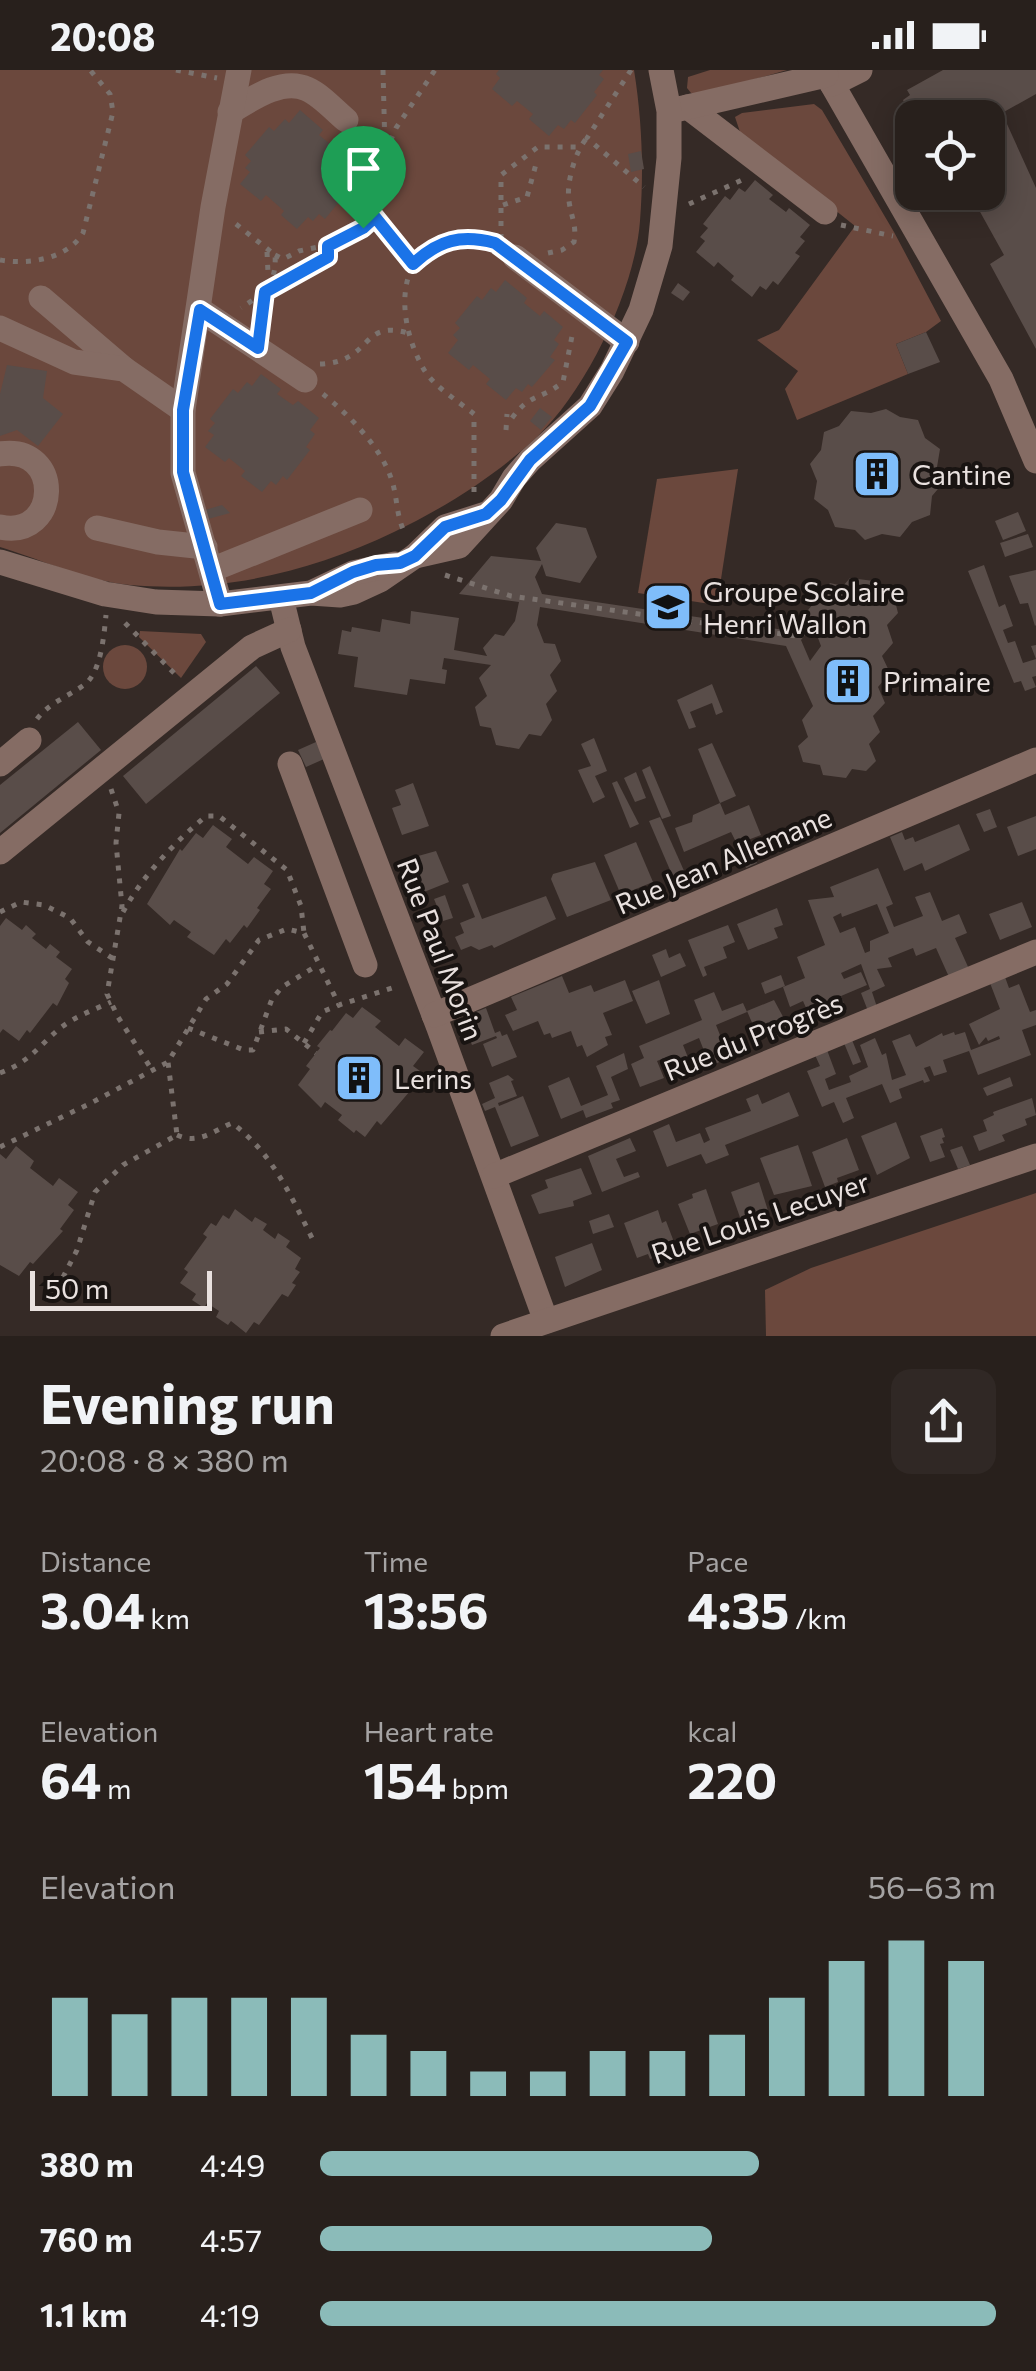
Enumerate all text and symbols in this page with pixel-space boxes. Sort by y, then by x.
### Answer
text: 20:08 [50,12,155,59]
map controls [895,100,1005,210]
button: locate [895,100,1005,210]
pin [321,126,406,229]
icon: arrive [336,141,391,196]
building icon: Cantine [851,448,903,500]
place label: Cantine [912,457,1011,491]
place label: Groupe Scolaire Henri Wallon [703,574,905,640]
school or university icon: Groupe Scolaire Henri Wallon [642,581,694,633]
building icon: Primaire [822,655,874,707]
place label: Primaire [883,664,991,698]
street label: Rue Jean Allemane [610,799,836,921]
street label: Rue Paul Morin [391,853,491,1045]
street label: Rue du Progrès [659,985,847,1087]
building icon: Lerins [333,1052,385,1104]
place label: Lerins [394,1061,472,1095]
street label: Rue Louis Lecuyer [647,1164,873,1270]
scale bar [30,1266,212,1310]
text: 50 m [45,1271,109,1305]
text: Evening run [40,1368,335,1435]
button: share [891,1369,996,1474]
text: 20:08 · 8 × 380 m [40,1439,289,1479]
text: Distance [40,1544,151,1578]
text: Time [364,1544,428,1578]
text: Pace [687,1544,748,1578]
text: 3.04 [40,1578,145,1639]
text: 13:56 [364,1578,489,1639]
text: 4:35 [687,1578,790,1639]
text: km [145,1601,190,1635]
text: /km [790,1601,847,1635]
text: Elevation [40,1714,158,1748]
text: Heart rate [364,1714,494,1748]
text: kcal [687,1714,737,1748]
text: 64 [40,1748,102,1809]
text: 154 [364,1748,446,1809]
text: 220 [687,1748,777,1809]
text: m [102,1771,131,1805]
text: bpm [446,1771,509,1805]
text: Elevation [40,1866,175,1906]
text: 56–63 m [868,1866,996,1906]
text: 380 m [40,2144,134,2184]
text: 4:49 [200,2144,265,2184]
text: 760 m [40,2219,132,2259]
text: 4:57 [200,2219,262,2259]
text: 1.1 km [40,2294,127,2334]
text: 4:19 [200,2294,260,2334]

